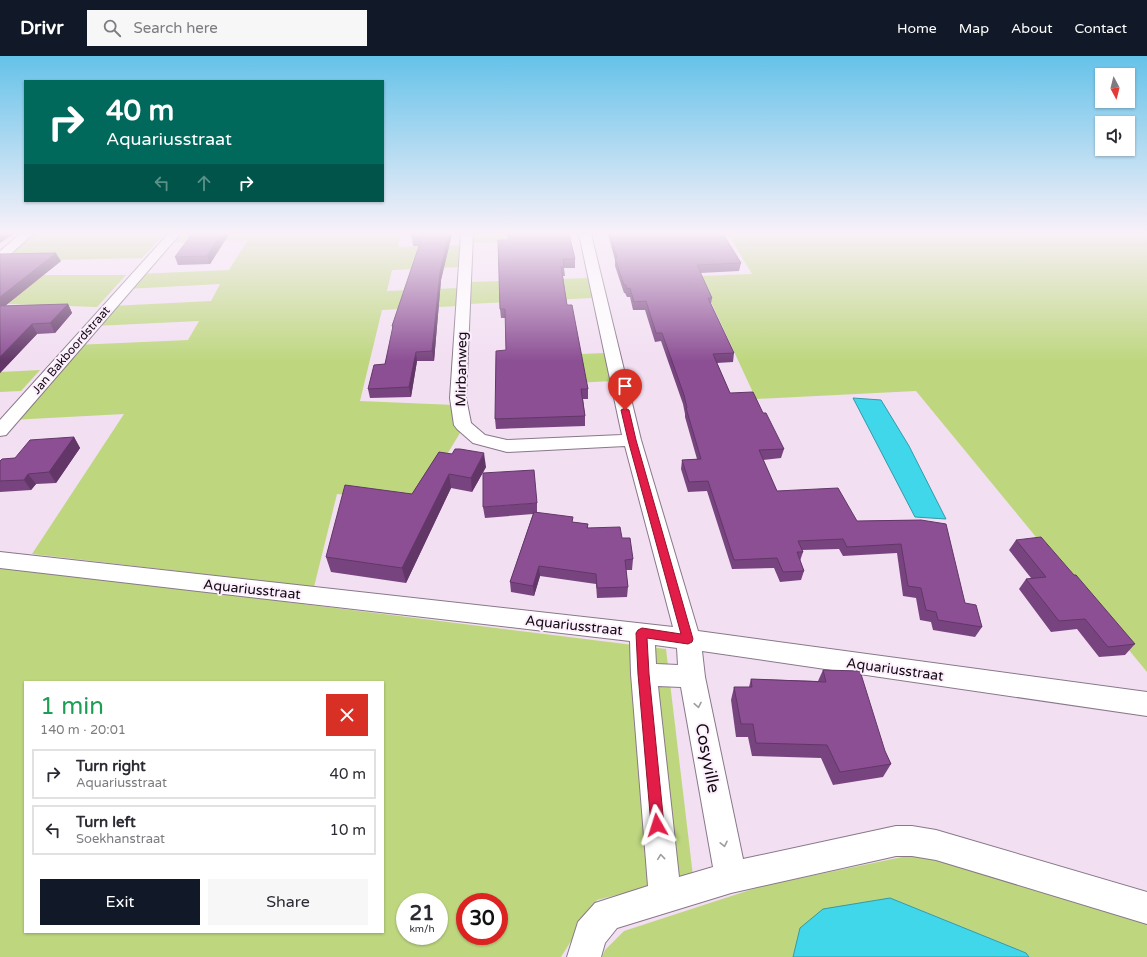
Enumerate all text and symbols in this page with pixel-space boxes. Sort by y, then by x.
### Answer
search box [87,10,367,46]
text: Drivr [20,17,63,39]
icon: search [101,17,123,39]
text: Search here [133,19,218,37]
text: Home [897,20,937,37]
text: Map [959,20,989,37]
text: About [1011,20,1053,37]
text: Contact [1075,20,1127,37]
north arrow [1095,68,1135,108]
map controls [1095,68,1135,156]
text: 40 m [106,94,174,128]
icon: right [40,96,92,148]
button: sound [1095,116,1135,156]
text: Aquariusstraat [106,128,232,150]
icon: left [151,172,173,194]
icon: ahead [193,172,215,194]
icon: right [235,172,257,194]
street label: Jan Bakboordstraat [29,303,113,397]
street label: Mirbanweg [452,331,471,407]
pin [608,369,642,410]
icon: arrive [614,375,636,397]
street label: Aquariusstraat [202,576,302,603]
street label: Aquariusstraat [524,612,624,639]
street label: Aquariusstraat [845,654,945,685]
text: 1 min [40,692,104,721]
button: close [326,694,368,736]
one-way arrow [693,702,701,708]
text: 140 m · 20:01 [40,722,126,738]
street label: Cosyville [690,722,725,795]
text: Turn right [76,757,146,775]
icon: right [42,763,64,785]
text: 40 m [329,765,366,783]
text: Aquariusstraat [76,775,167,791]
position arrow [636,804,678,846]
text: Turn left [76,813,136,831]
icon: left [42,819,64,841]
text: 10 m [329,821,366,839]
text: Soekhanstraat [76,831,165,847]
one-way arrow [720,841,728,847]
one-way arrow [657,854,666,861]
button: Exit [40,879,200,925]
button: Share [208,879,368,925]
speed limit sign: 30 [456,893,508,945]
text: 21 [409,902,435,926]
text: km/h [409,923,435,935]

